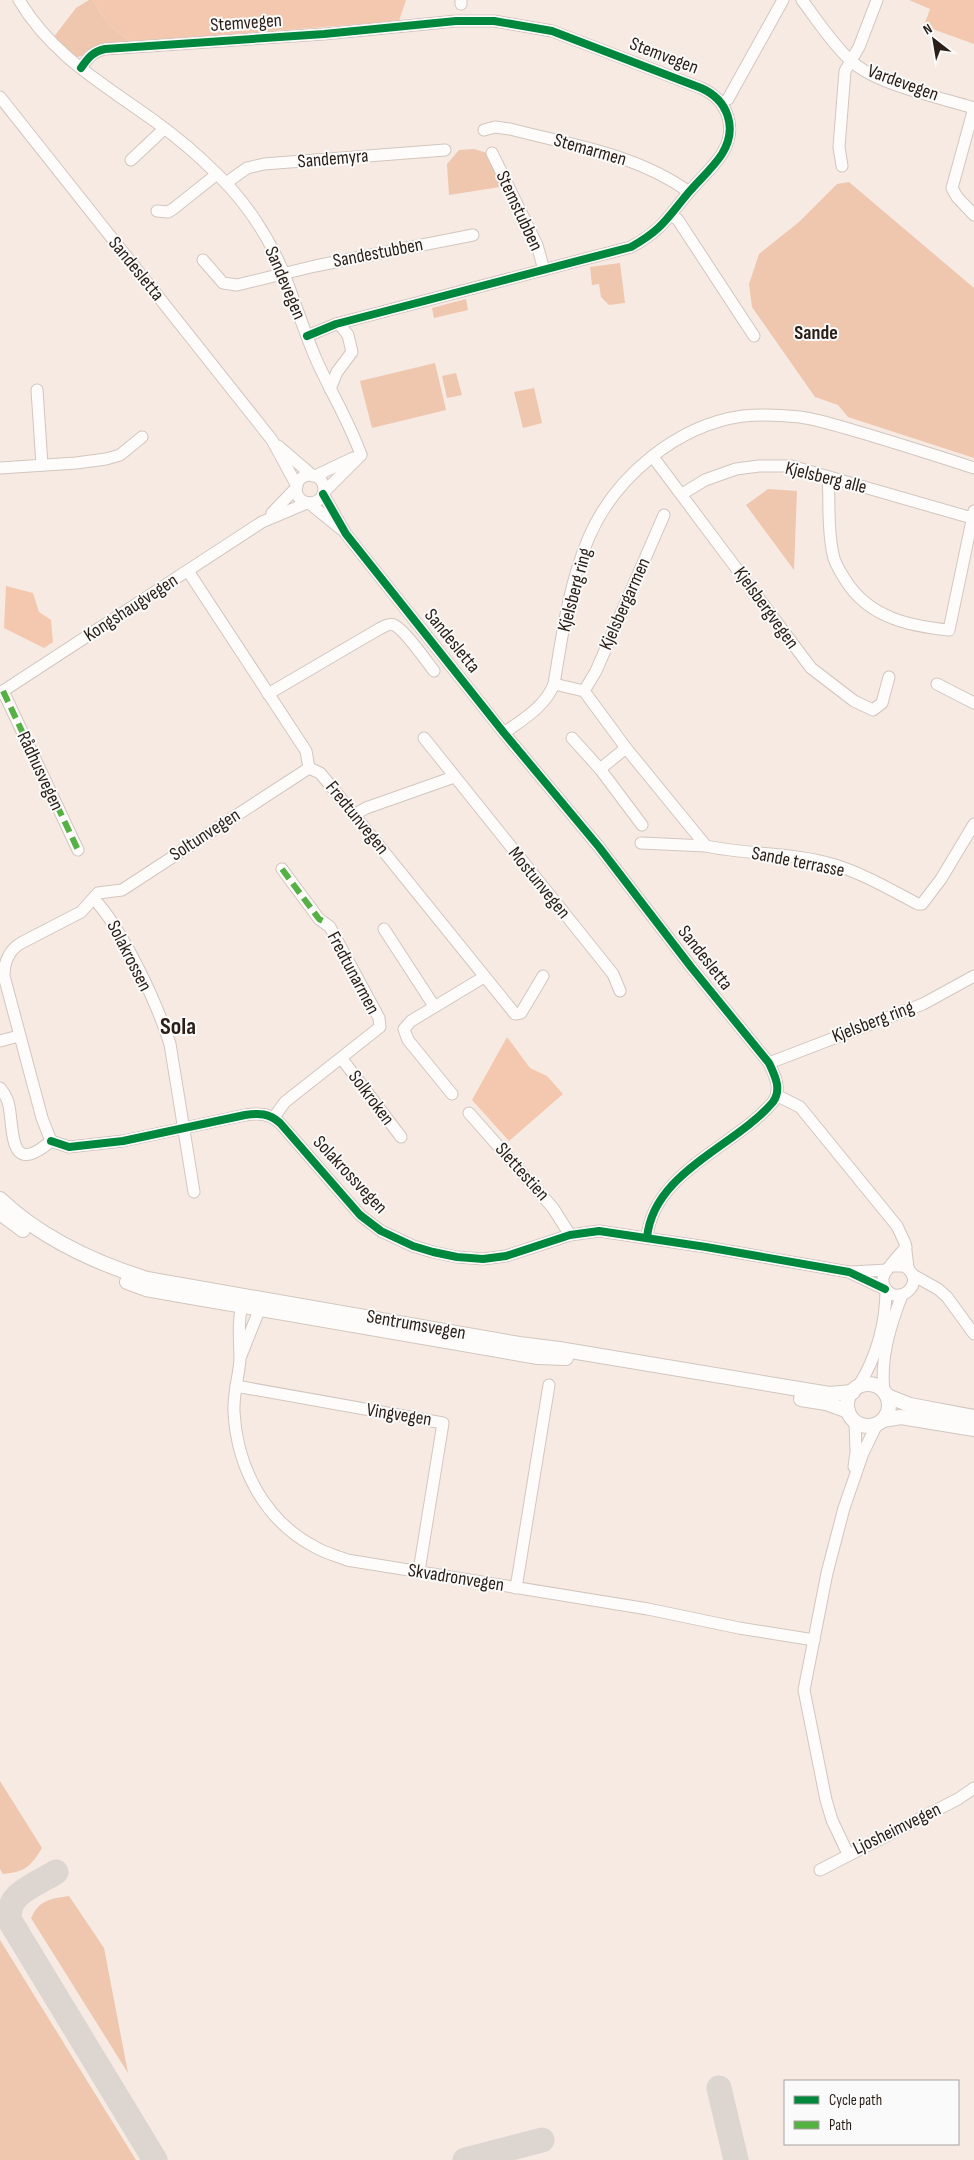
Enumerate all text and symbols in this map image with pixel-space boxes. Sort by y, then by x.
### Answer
street label: Stemvegen [209,9,283,37]
north arrow [909,15,959,65]
text: N [920,20,935,38]
street label: Stemvegen [626,32,702,80]
street label: Vardevegen [864,60,942,106]
street label: Stemarmen [551,129,629,171]
street label: Sandemyra [297,144,369,174]
street label: Stemstubben [490,167,548,255]
street label: Sandesletta [103,232,169,306]
street label: Sandestubben [331,233,425,273]
street label: Sandevegen [259,243,311,323]
district label: Sande [794,321,838,345]
street label: Kjelsberg alle [783,457,869,499]
street label: Kjelsberg ring [553,545,597,634]
street label: Kjelsbergarmen [594,554,656,654]
street label: Kjelsbergvegen [729,562,803,654]
street label: Kongshaugvegen [80,569,182,647]
street label: Sandesletta [419,604,485,678]
street label: Rådhusvegen [12,728,68,814]
street label: Fredtunvegen [320,777,394,859]
street label: Soltunvegen [165,804,245,866]
street label: Mostunvegen [503,842,575,924]
street label: Sande terrasse [750,842,846,882]
street label: Solakrossen [101,917,157,995]
street label: Sandesletta [673,921,737,995]
street label: Fredtunarmen [322,928,384,1018]
street label: Kjelsberg ring [829,996,918,1048]
district label: Sola [160,1012,196,1041]
street label: Solkroken [343,1066,399,1130]
street label: Solakrossvegen [308,1131,392,1219]
street label: Slettestien [490,1138,554,1206]
street label: Sentrumsvegen [365,1305,467,1345]
street label: Vingvegen [365,1399,433,1431]
street label: Skvadronvegen [406,1559,506,1597]
street label: Ljosheimvegen [849,1798,945,1860]
legend [784,2080,959,2145]
text: Cycle path [829,2091,882,2110]
text: Path [829,2116,852,2135]

